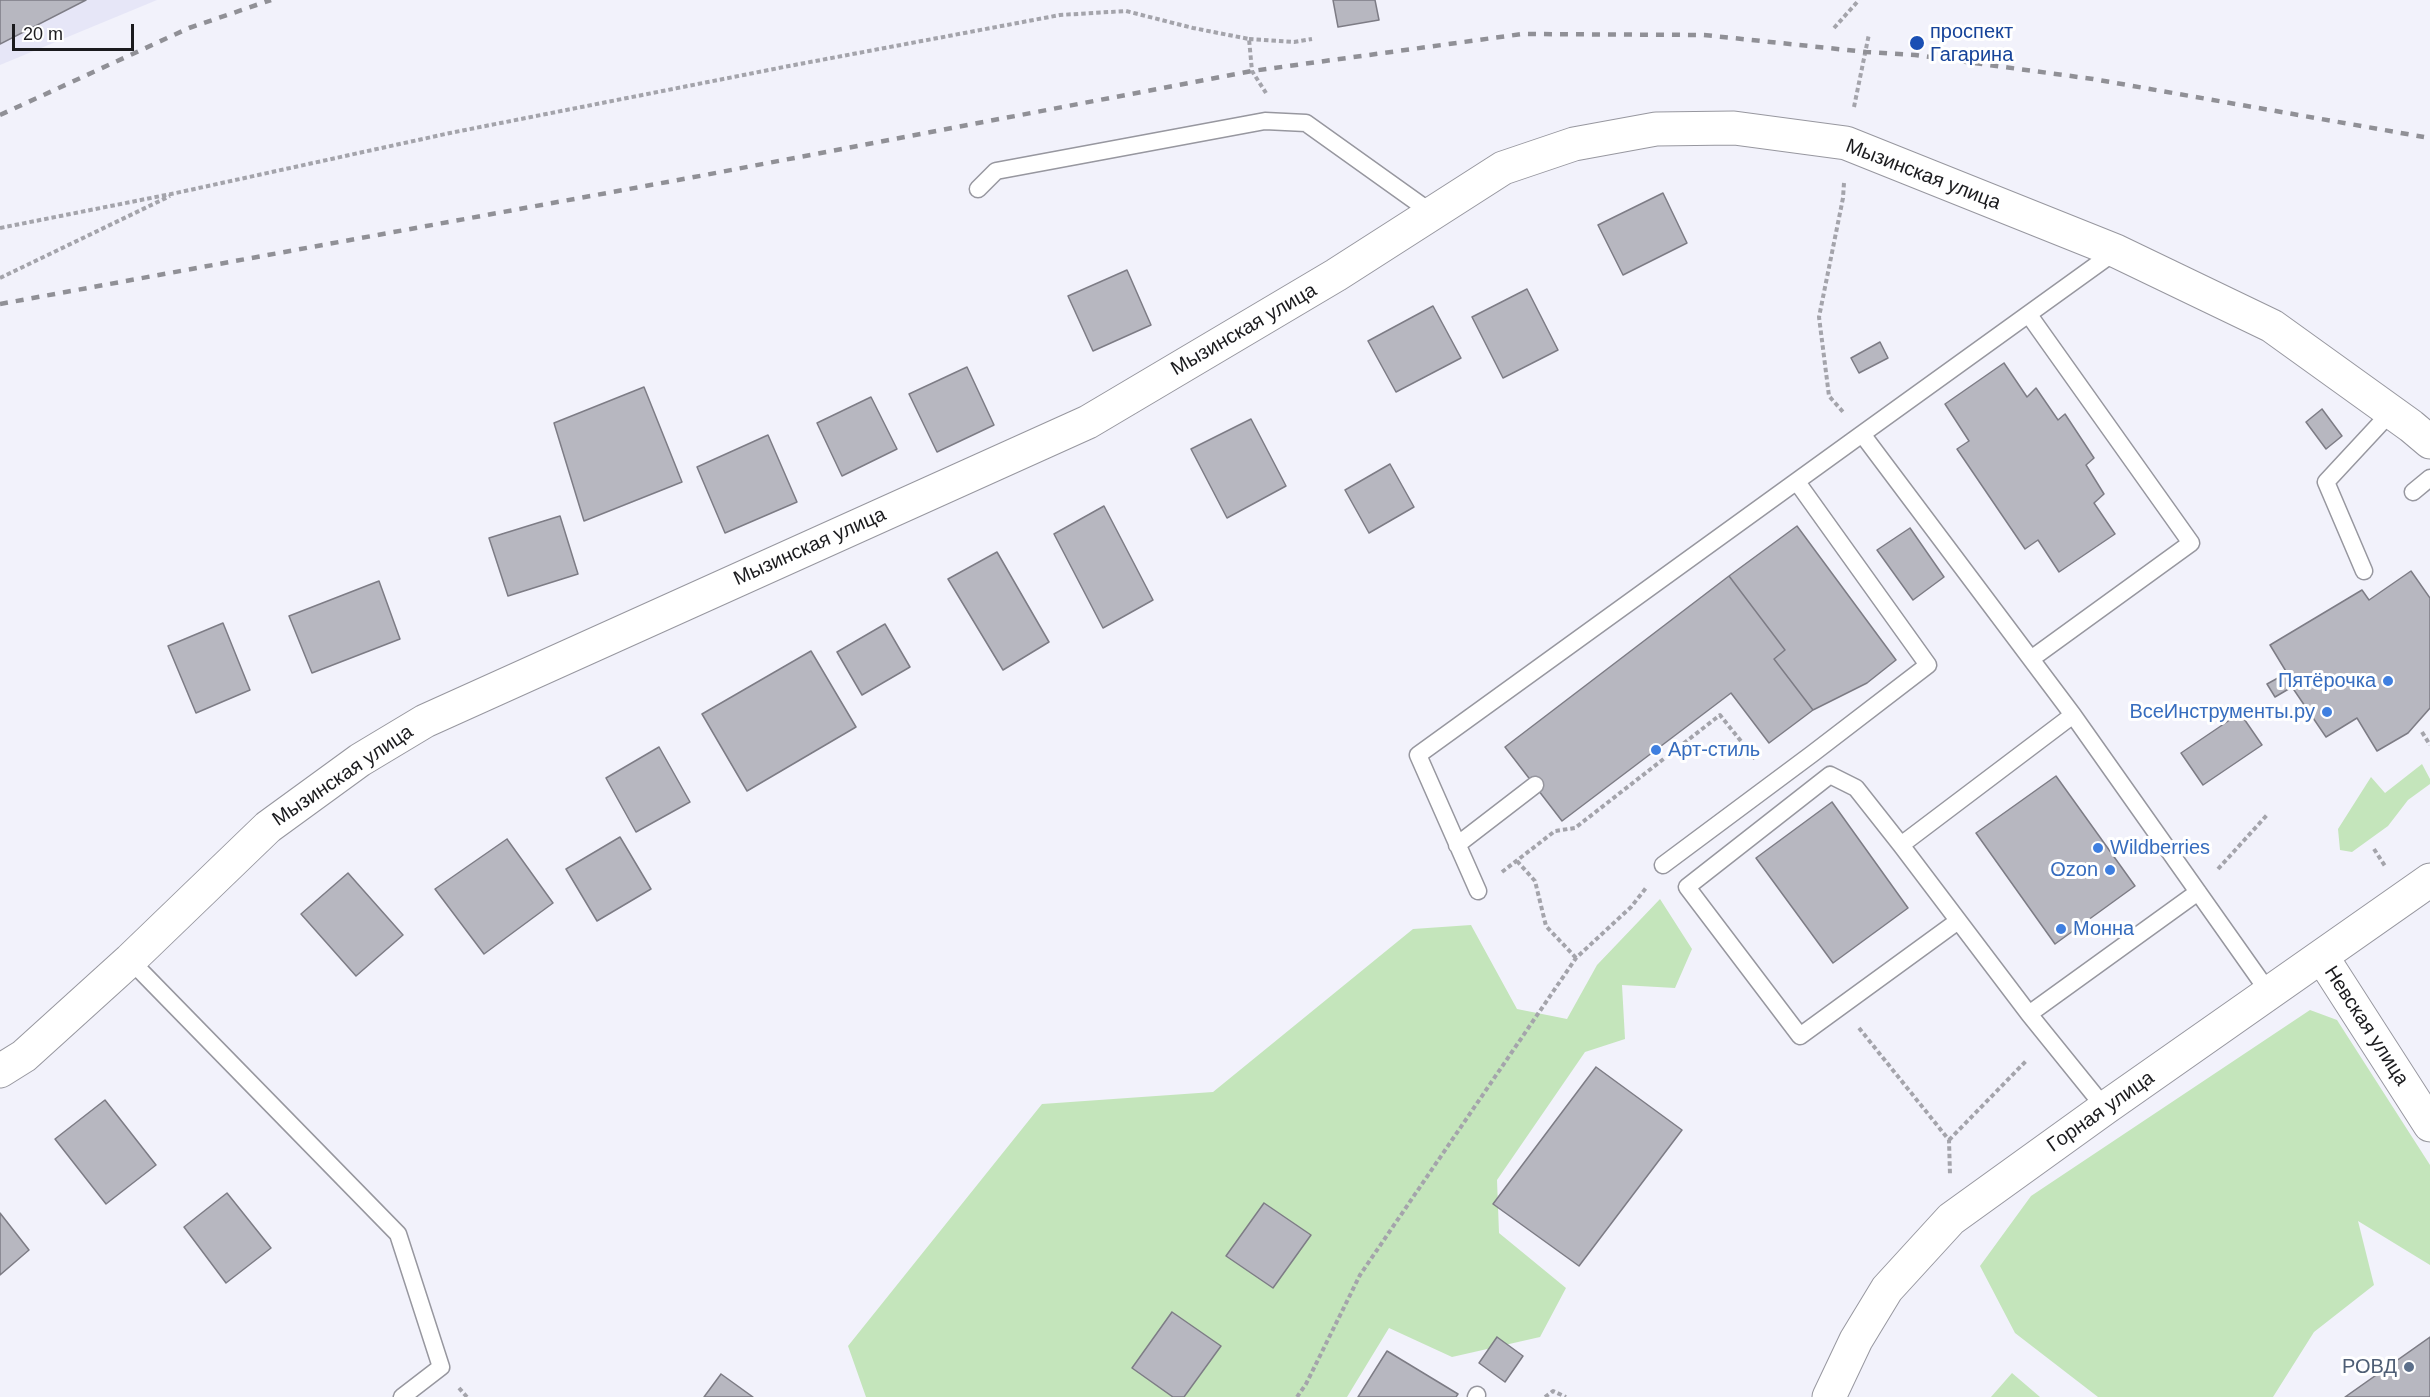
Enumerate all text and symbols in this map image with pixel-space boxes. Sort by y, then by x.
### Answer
scale bar [15,12,136,50]
place label: проспект Гагарина [1930,20,2013,67]
text: 20 m [23,24,63,44]
marker: проспект Гагарина [1908,34,1926,52]
street label: Мызинская улица [1842,134,2004,216]
street label: Мызинская улица [1167,279,1321,381]
street label: Мызинская улица [730,503,890,591]
place label: Пятёрочка [2278,669,2376,693]
marker: Пятёрочка [2381,674,2395,688]
place label: ВсеИнструменты.ру [2129,700,2315,724]
marker: ВсеИнструменты.ру [2320,705,2334,719]
street label: Мызинская улица [268,720,418,832]
place label: Арт-стиль [1668,738,1760,762]
marker: Арт-стиль [1649,743,1663,757]
place label: Wildberries [2110,836,2210,860]
marker: Wildberries [2091,841,2105,855]
place label: Ozon [2050,858,2098,882]
marker: Ozon [2103,863,2117,877]
place label: Монна [2073,917,2134,941]
marker: Монна [2054,922,2068,936]
street label: Невская улица [2318,962,2414,1090]
street label: Горная улица [2043,1066,2159,1158]
place label: РОВД [2342,1355,2397,1379]
marker: РОВД [2402,1360,2416,1374]

